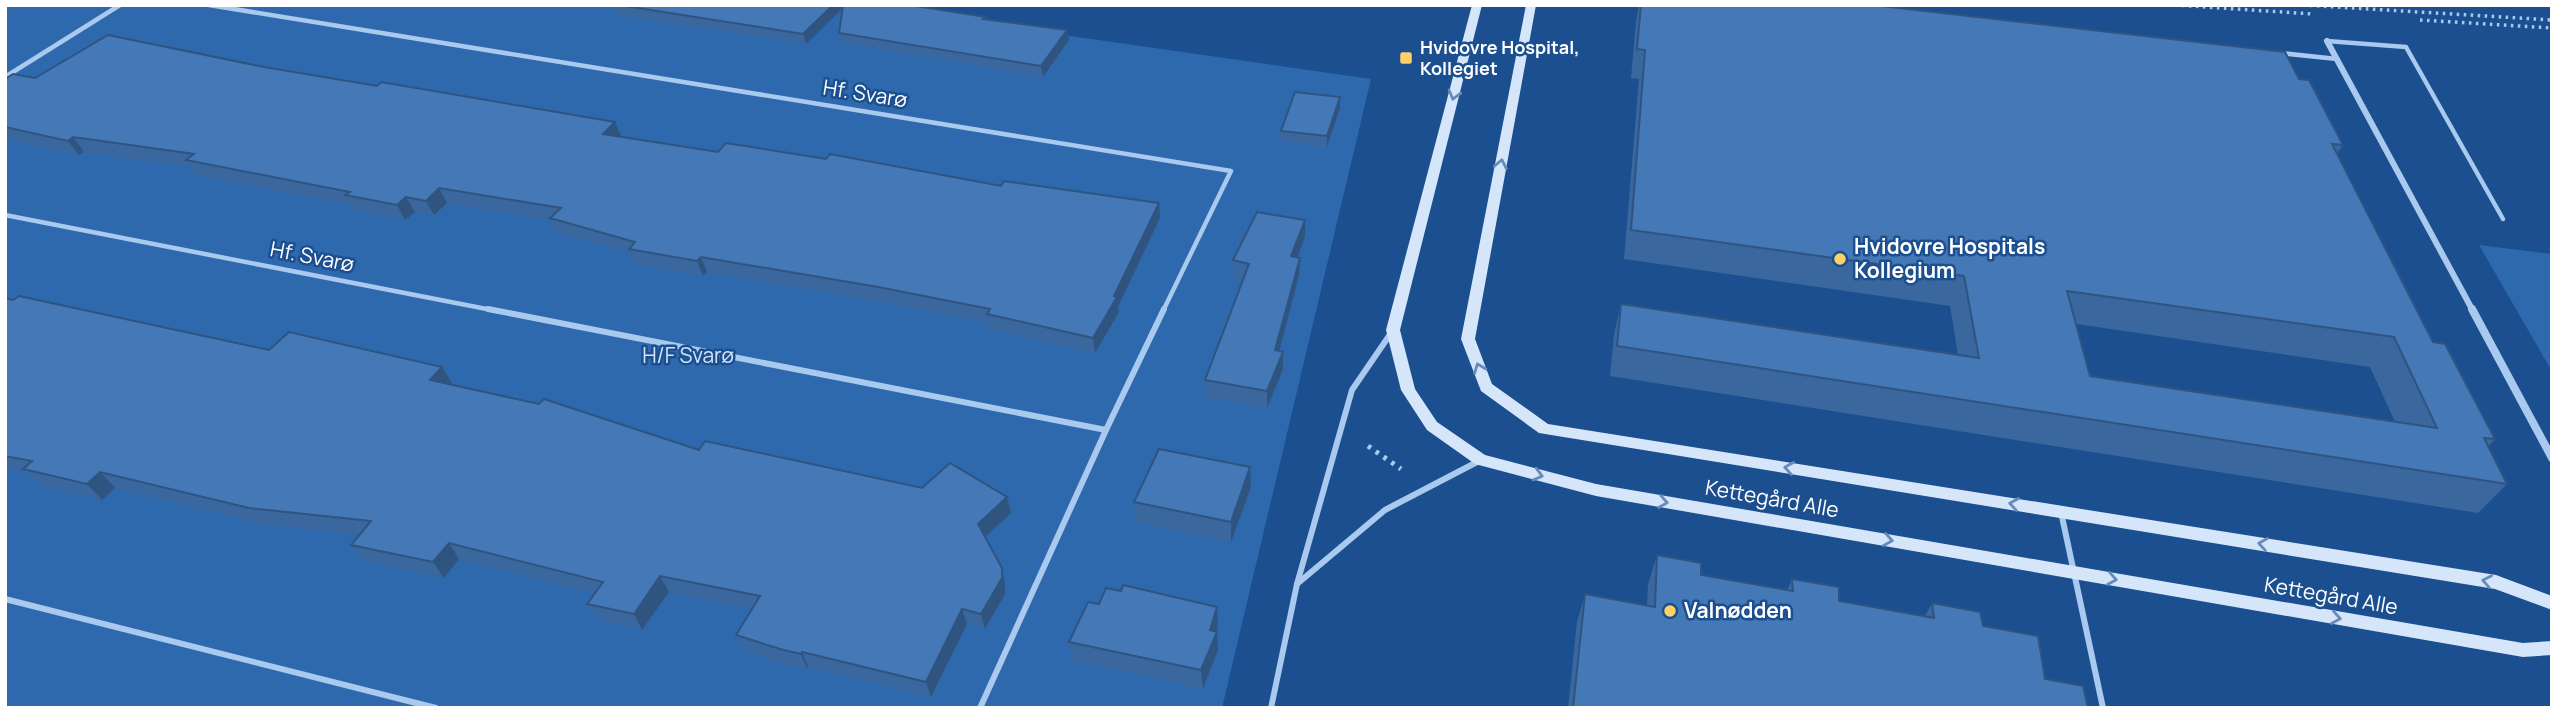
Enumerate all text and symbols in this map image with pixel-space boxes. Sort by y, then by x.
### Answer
place label: Hvidovre Hospital, Kollegiet [1420,35,1580,80]
marker: Hvidovre Hospital, Kollegiet [1398,50,1414,66]
street label: Hf. Svarø [821,73,909,113]
one-way arrow [1448,89,1462,101]
one-way arrow [1493,158,1508,170]
place label: Hvidovre Hospitals Kollegium [1854,232,2045,284]
street label: Hf. Svarø [268,234,356,278]
marker: Hvidovre Hospitals Kollegium [1832,251,1848,267]
park label: H/F Svarø [642,341,734,369]
one-way arrow [1473,362,1487,374]
one-way arrow [1784,461,1795,476]
one-way arrow [1532,467,1544,481]
street label: Kettegård Alle [1703,472,1841,524]
one-way arrow [1657,494,1669,509]
one-way arrow [2008,497,2020,512]
one-way arrow [1882,532,1894,547]
one-way arrow [2257,537,2269,552]
street label: Kettegård Alle [2262,569,2400,621]
one-way arrow [2106,571,2118,586]
one-way arrow [2481,574,2493,589]
place label: Valnødden [1684,596,1792,624]
marker: Valnødden [1662,603,1678,619]
one-way arrow [2330,610,2342,625]

